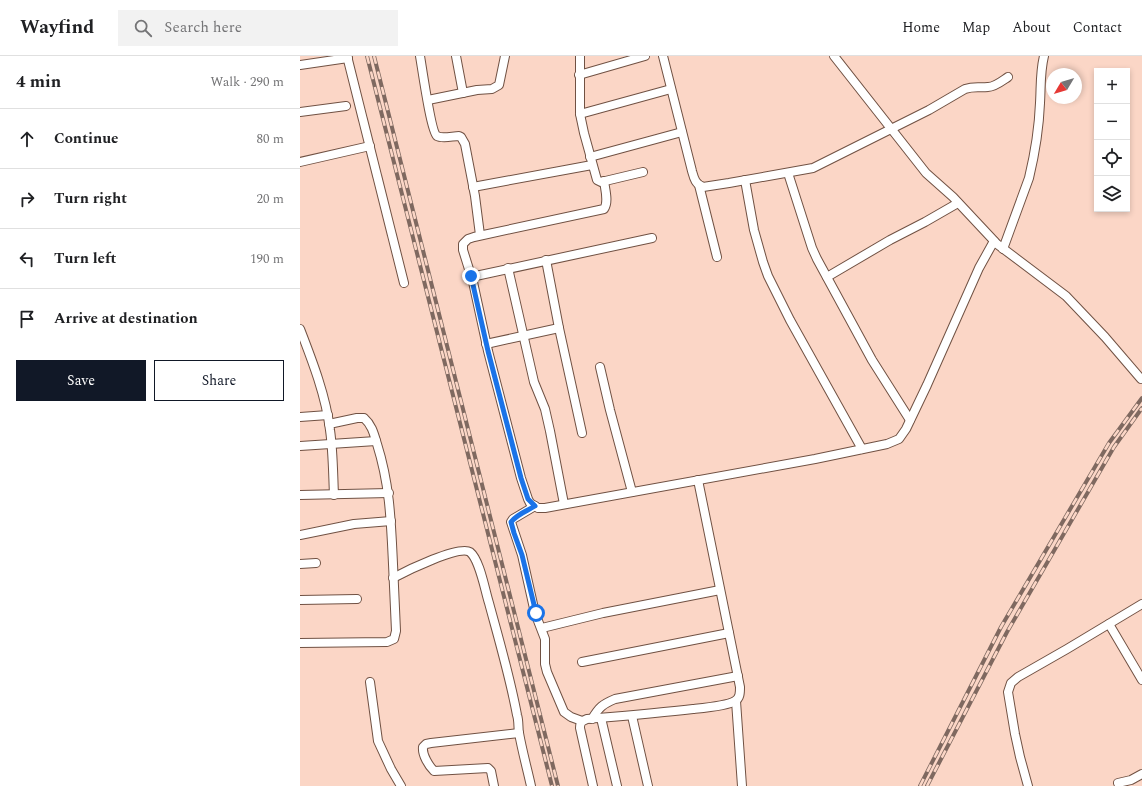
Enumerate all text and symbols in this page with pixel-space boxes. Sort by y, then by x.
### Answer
search box [118,10,398,46]
text: Wayfind [20,13,94,42]
text: Search here [164,16,242,39]
icon: search [132,17,154,39]
text: Home [902,17,940,38]
text: Map [962,17,990,38]
text: About [1012,17,1051,38]
text: Contact [1073,17,1122,38]
north arrow [1046,68,1082,104]
map controls [1094,68,1130,212]
button: + [1094,68,1130,104]
text: 4 min [16,69,61,95]
text: Walk · 290 m [210,72,284,92]
button: − [1094,104,1130,140]
text: Continue [54,127,119,150]
icon: ahead [16,128,38,150]
text: 80 m [257,129,284,149]
button: locate [1094,140,1130,176]
button: layers [1094,176,1130,212]
text: Turn right [54,187,127,210]
icon: right [16,188,38,210]
text: 20 m [257,189,284,209]
text: Turn left [54,247,116,270]
icon: left [16,248,38,270]
text: 190 m [250,249,284,269]
route end [462,267,480,285]
text: Arrive at destination [54,307,198,330]
icon: arrive [16,308,38,330]
button: Save [16,360,146,401]
button: Share [154,360,284,401]
route start [527,604,545,622]

